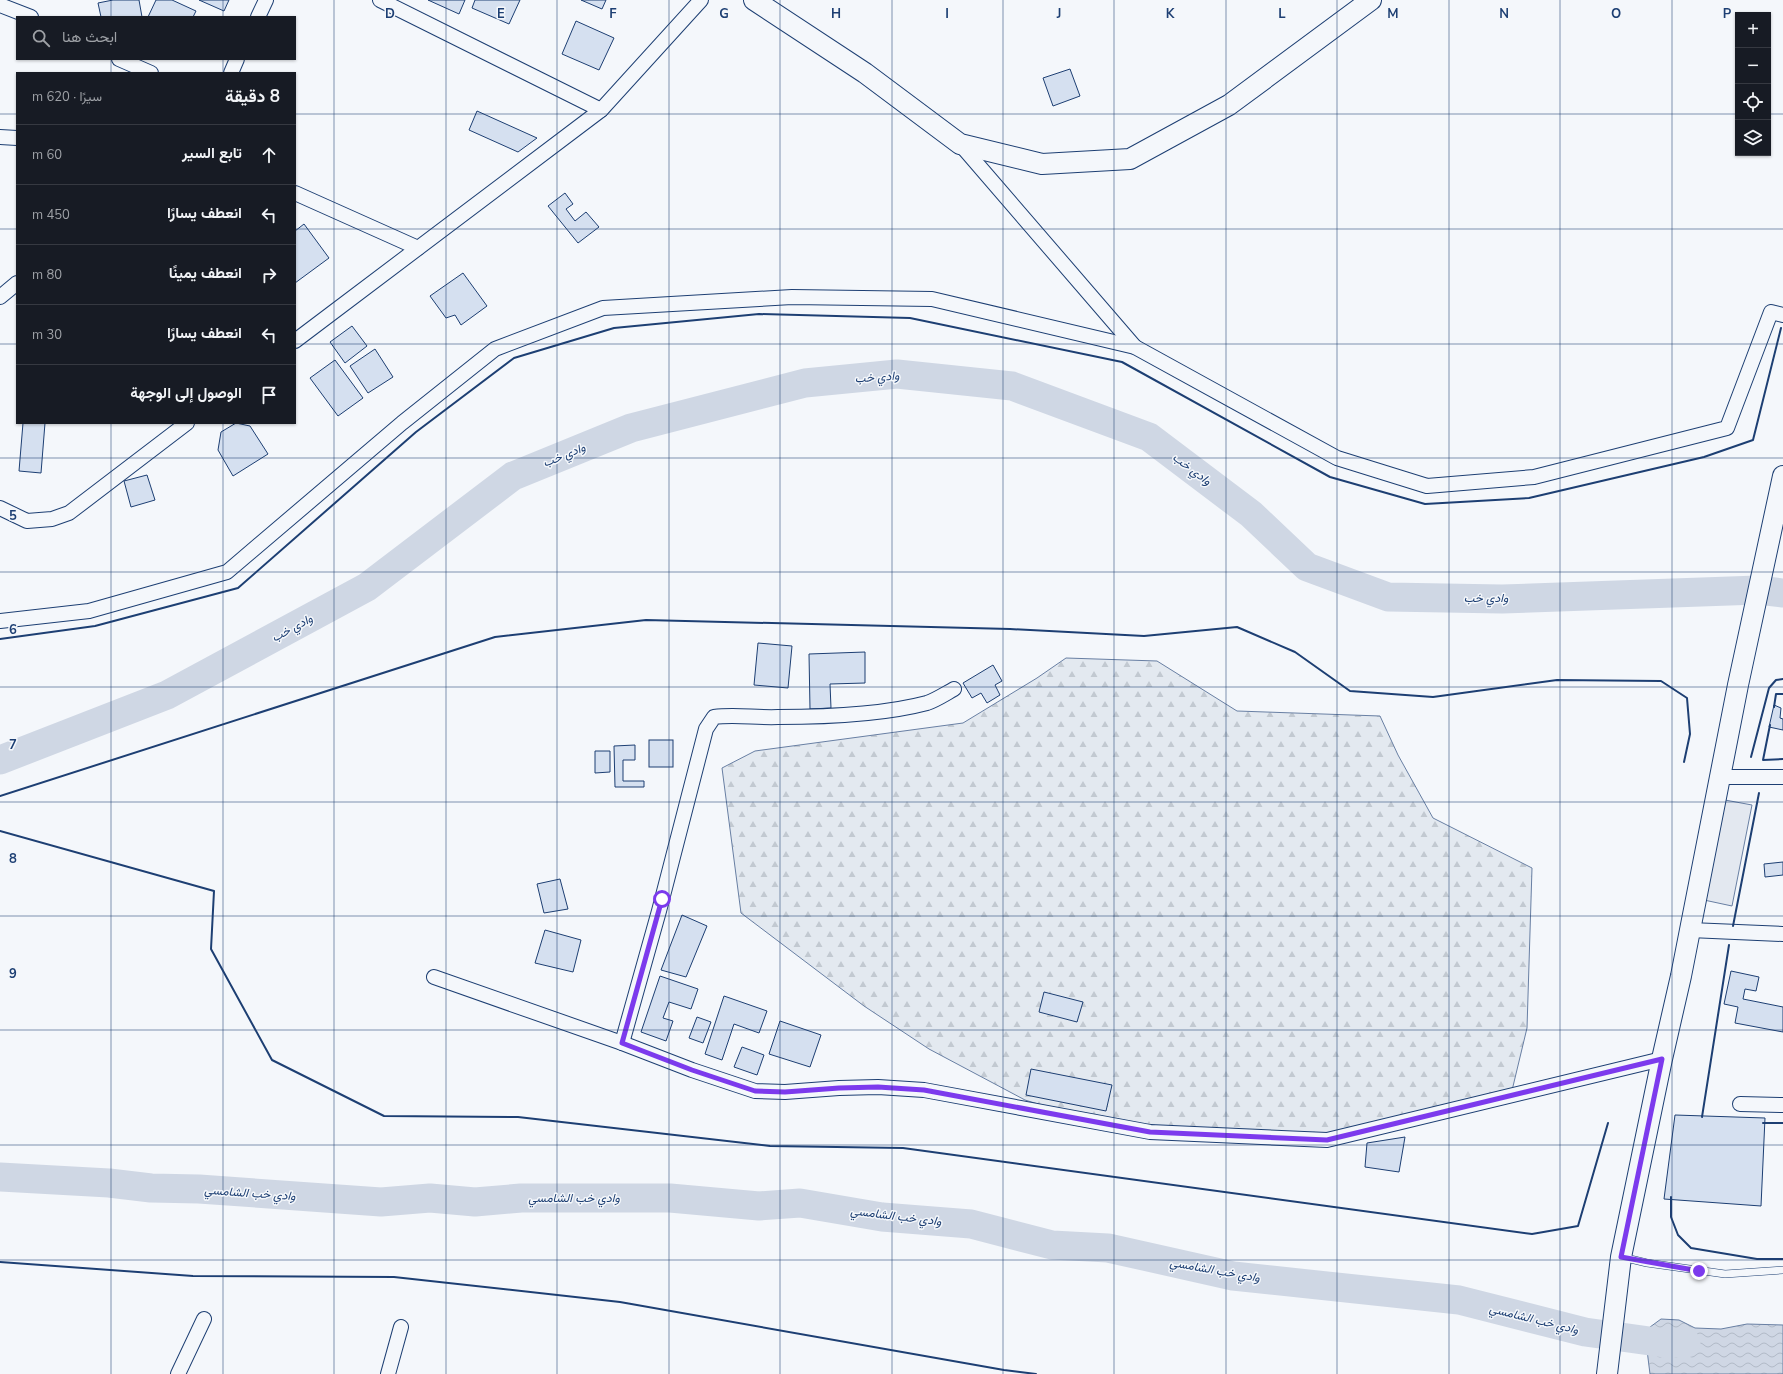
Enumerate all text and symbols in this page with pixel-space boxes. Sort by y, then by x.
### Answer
text: D [385,5,395,23]
text: E [497,5,505,23]
text: F [609,5,617,23]
text: G [719,5,729,23]
text: H [831,5,841,23]
text: I [945,5,949,23]
text: J [1056,5,1061,23]
text: K [1166,5,1175,23]
text: L [1278,5,1286,23]
text: M [1387,5,1399,23]
text: N [1499,5,1509,23]
text: O [1611,5,1621,23]
text: P [1723,5,1732,23]
map controls [1735,12,1771,156]
button: + [1735,12,1771,48]
search box [16,16,296,60]
icon: search [30,27,52,49]
text: ابحث هنا [62,27,117,47]
button: − [1735,48,1771,84]
button: locate [1735,84,1771,120]
text: 8 دقيقة [225,85,280,108]
text: سيرًا · 620 m [32,88,102,106]
button: layers [1735,120,1771,156]
text: تابع السير [182,143,242,163]
icon: ahead [258,144,280,166]
text: 60 m [32,146,62,164]
text: انعطف يسارًا [167,203,242,223]
icon: left [258,204,280,226]
text: 450 m [32,206,70,224]
text: انعطف يمينًا [169,263,242,283]
icon: right [258,264,280,286]
text: 80 m [32,266,62,284]
text: انعطف يسارًا [167,323,242,343]
icon: left [258,324,280,346]
text: 30 m [32,326,62,344]
water label: وادي خب [854,367,901,389]
text: الوصول إلى الوجهة [130,383,242,403]
icon: arrive [258,384,280,406]
water label: وادي خب [540,439,589,473]
water label: وادي خب [1168,449,1215,491]
text: 5 [9,507,17,525]
water label: وادي خب [1464,590,1509,608]
water label: وادي خب [269,610,317,647]
text: 6 [9,621,17,639]
text: 7 [9,736,17,754]
text: 8 [9,850,17,868]
route start [653,890,671,908]
text: 9 [9,965,17,983]
water label: وادي خب الشامسي [204,1182,297,1206]
water label: وادي خب الشامسي [528,1190,620,1208]
water label: وادي خب الشامسي [849,1202,943,1232]
water label: وادي خب الشامسي [1168,1254,1262,1288]
route end [1690,1262,1708,1280]
water label: وادي خب الشامسي [1487,1300,1581,1340]

